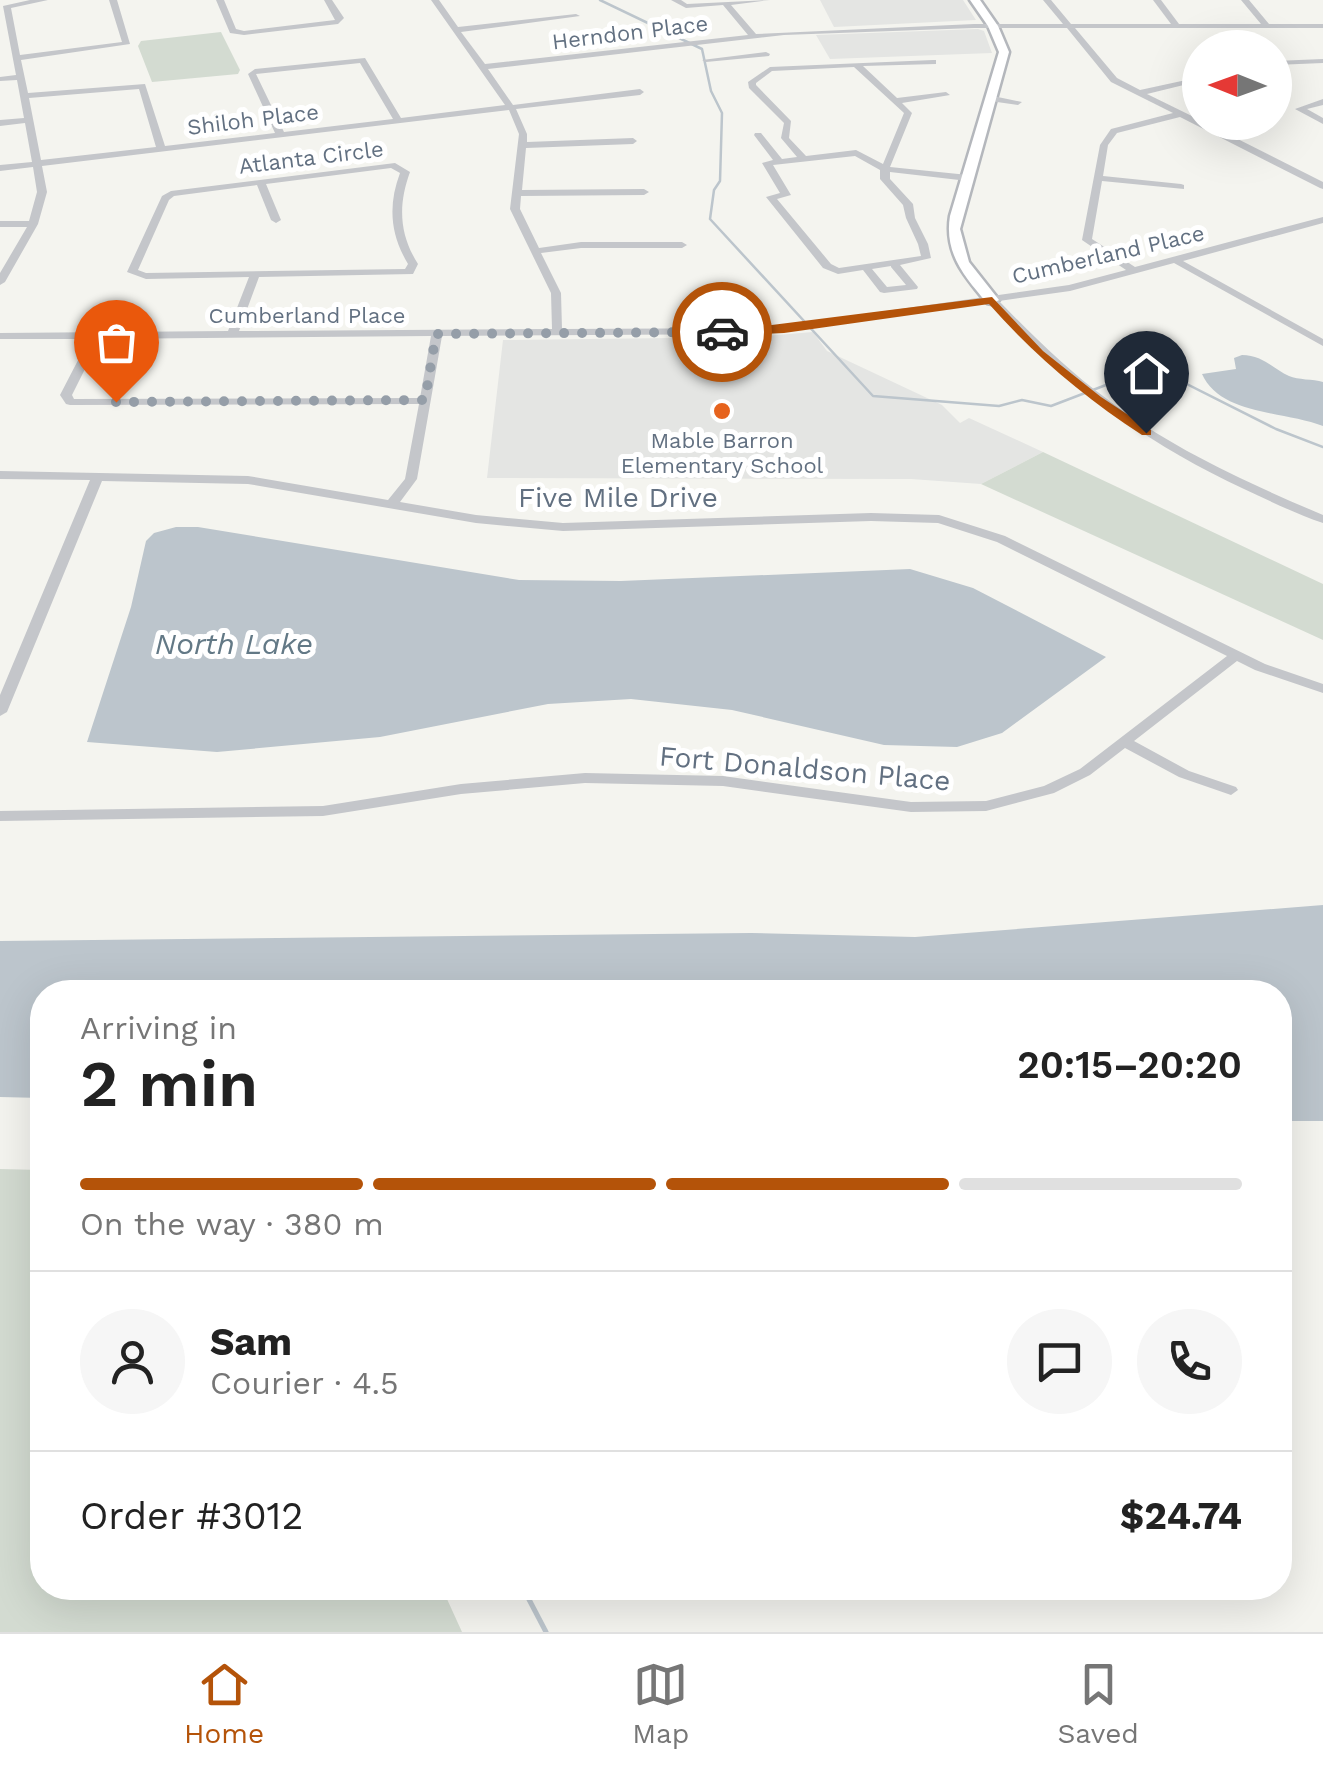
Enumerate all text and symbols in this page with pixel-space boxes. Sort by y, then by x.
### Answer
street label: Herndon Place [551,11,709,54]
north arrow [1182,30,1292,140]
map controls [1182,30,1292,140]
street label: Shiloh Place [186,99,320,140]
street label: Atlanta Circle [237,136,385,179]
street label: Cumberland Place [1009,220,1207,289]
courier [672,282,772,382]
pin [74,300,159,403]
street label: Cumberland Place [209,303,405,328]
icon: car [695,305,750,360]
icon: bag [89,315,144,370]
pin [1104,331,1189,434]
icon: home [1119,346,1174,401]
marker: Mable Barron Elementary School [711,400,733,422]
place label: Mable Barron Elementary School [621,428,824,478]
street label: Five Mile Drive [518,481,718,514]
water label: North Lake [155,626,313,661]
street label: Fort Donaldson Place [658,739,952,798]
text: Arriving in [80,1009,237,1047]
text: 20:15–20:20 [1017,1043,1242,1087]
text: 2 min [80,1046,258,1122]
text: On the way · 380 m [80,1205,384,1243]
button: person [80,1309,185,1414]
button: chat [1007,1309,1112,1414]
button: phone [1137,1309,1242,1414]
text: Sam [210,1320,292,1364]
text: Courier · 4.5 [210,1364,399,1402]
text: Order #3012 [80,1494,304,1538]
text: $24.74 [1120,1494,1242,1538]
tab: Home [184,1657,264,1750]
tab: Map [632,1657,689,1750]
tab: Saved [1058,1657,1139,1750]

